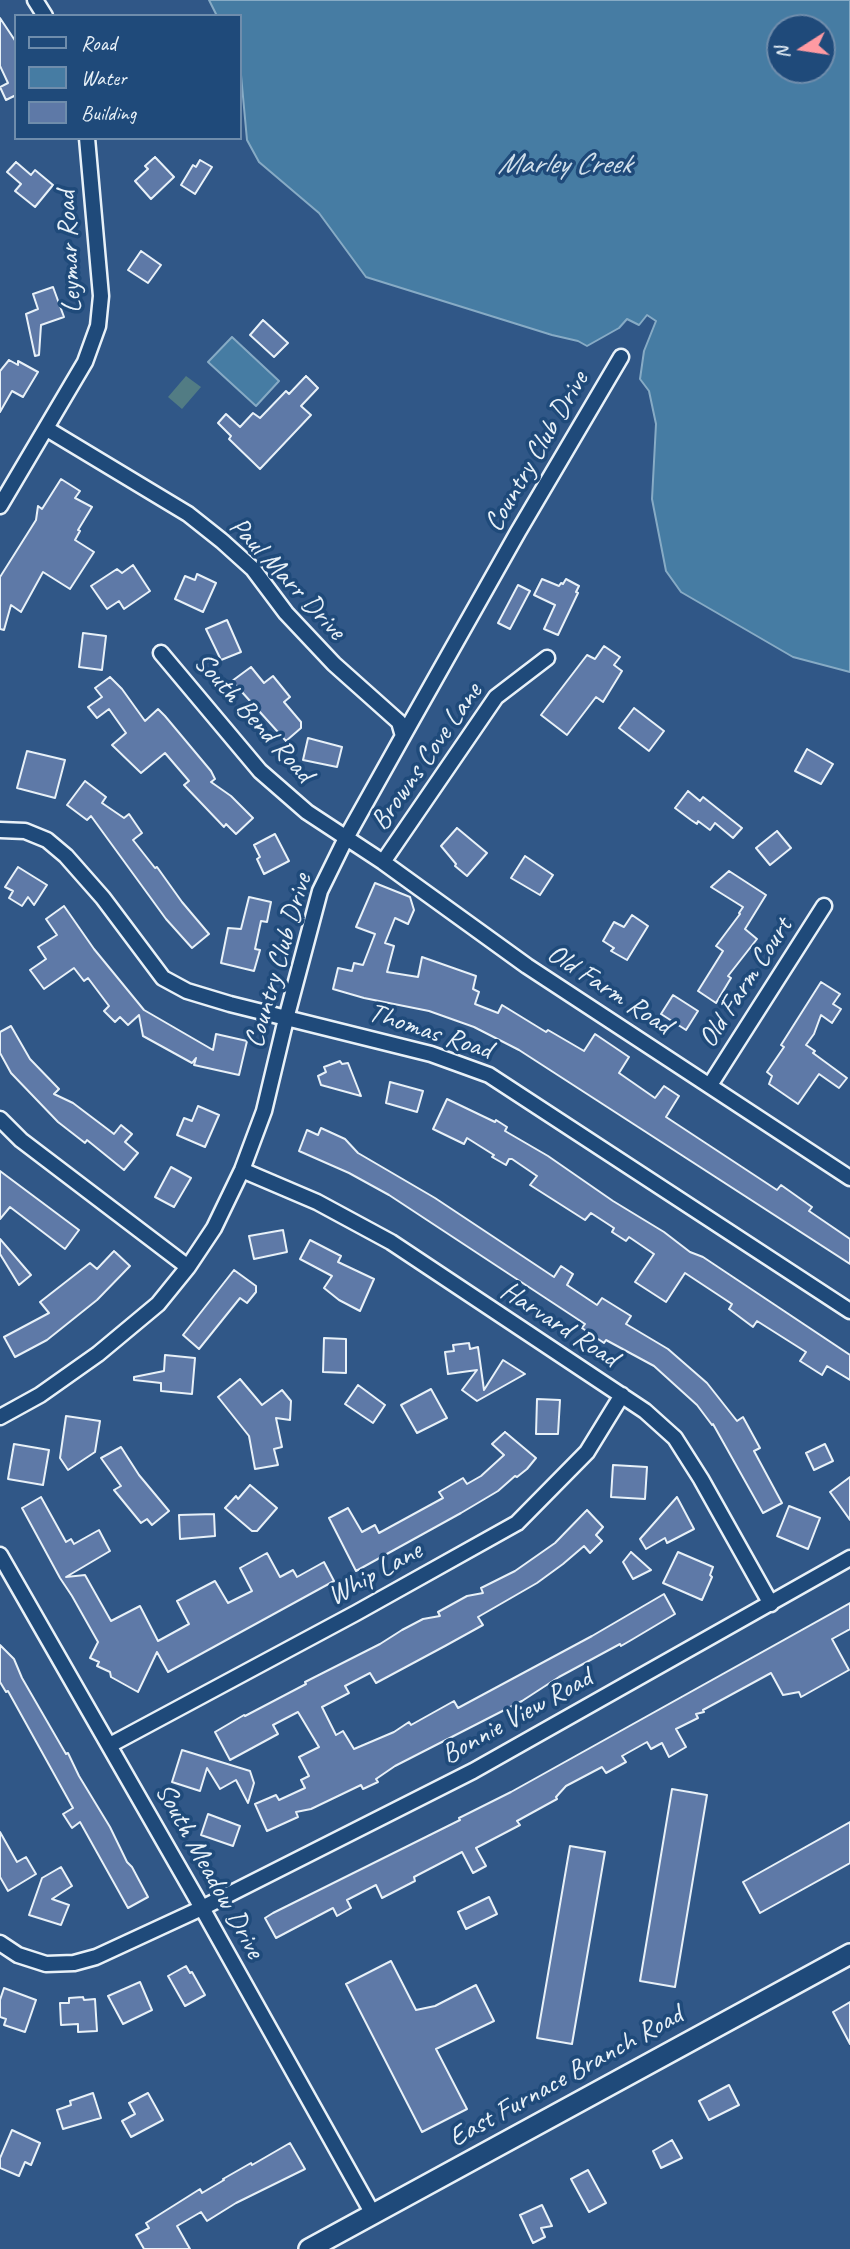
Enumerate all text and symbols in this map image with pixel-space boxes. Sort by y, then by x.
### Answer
legend [14,14,242,140]
north arrow [766,14,836,84]
text: Road [81,30,116,56]
text: N [769,45,795,61]
text: Water [81,65,127,91]
text: Building [81,100,136,126]
water label: Marley Creek [497,147,631,183]
street label: Leymar Road [50,190,90,314]
street label: Country Club Drive [478,366,596,538]
street label: Paul Marr Drive [222,511,352,647]
street label: South Bend Road [186,646,320,790]
street label: Browns Cove Lane [364,677,490,837]
street label: Country Club Drive [238,870,320,1052]
street label: Old Farm Court [692,912,800,1054]
street label: Old Farm Road [540,937,678,1043]
street label: Thomas Road [364,996,496,1068]
street label: Harvard Road [494,1275,624,1375]
street label: Whip Lane [322,1534,428,1614]
street label: Bonnie View Road [436,1662,598,1772]
street label: South Meadow Drive [147,1777,271,1965]
street label: East Furnace Branch Road [443,1999,689,2155]

